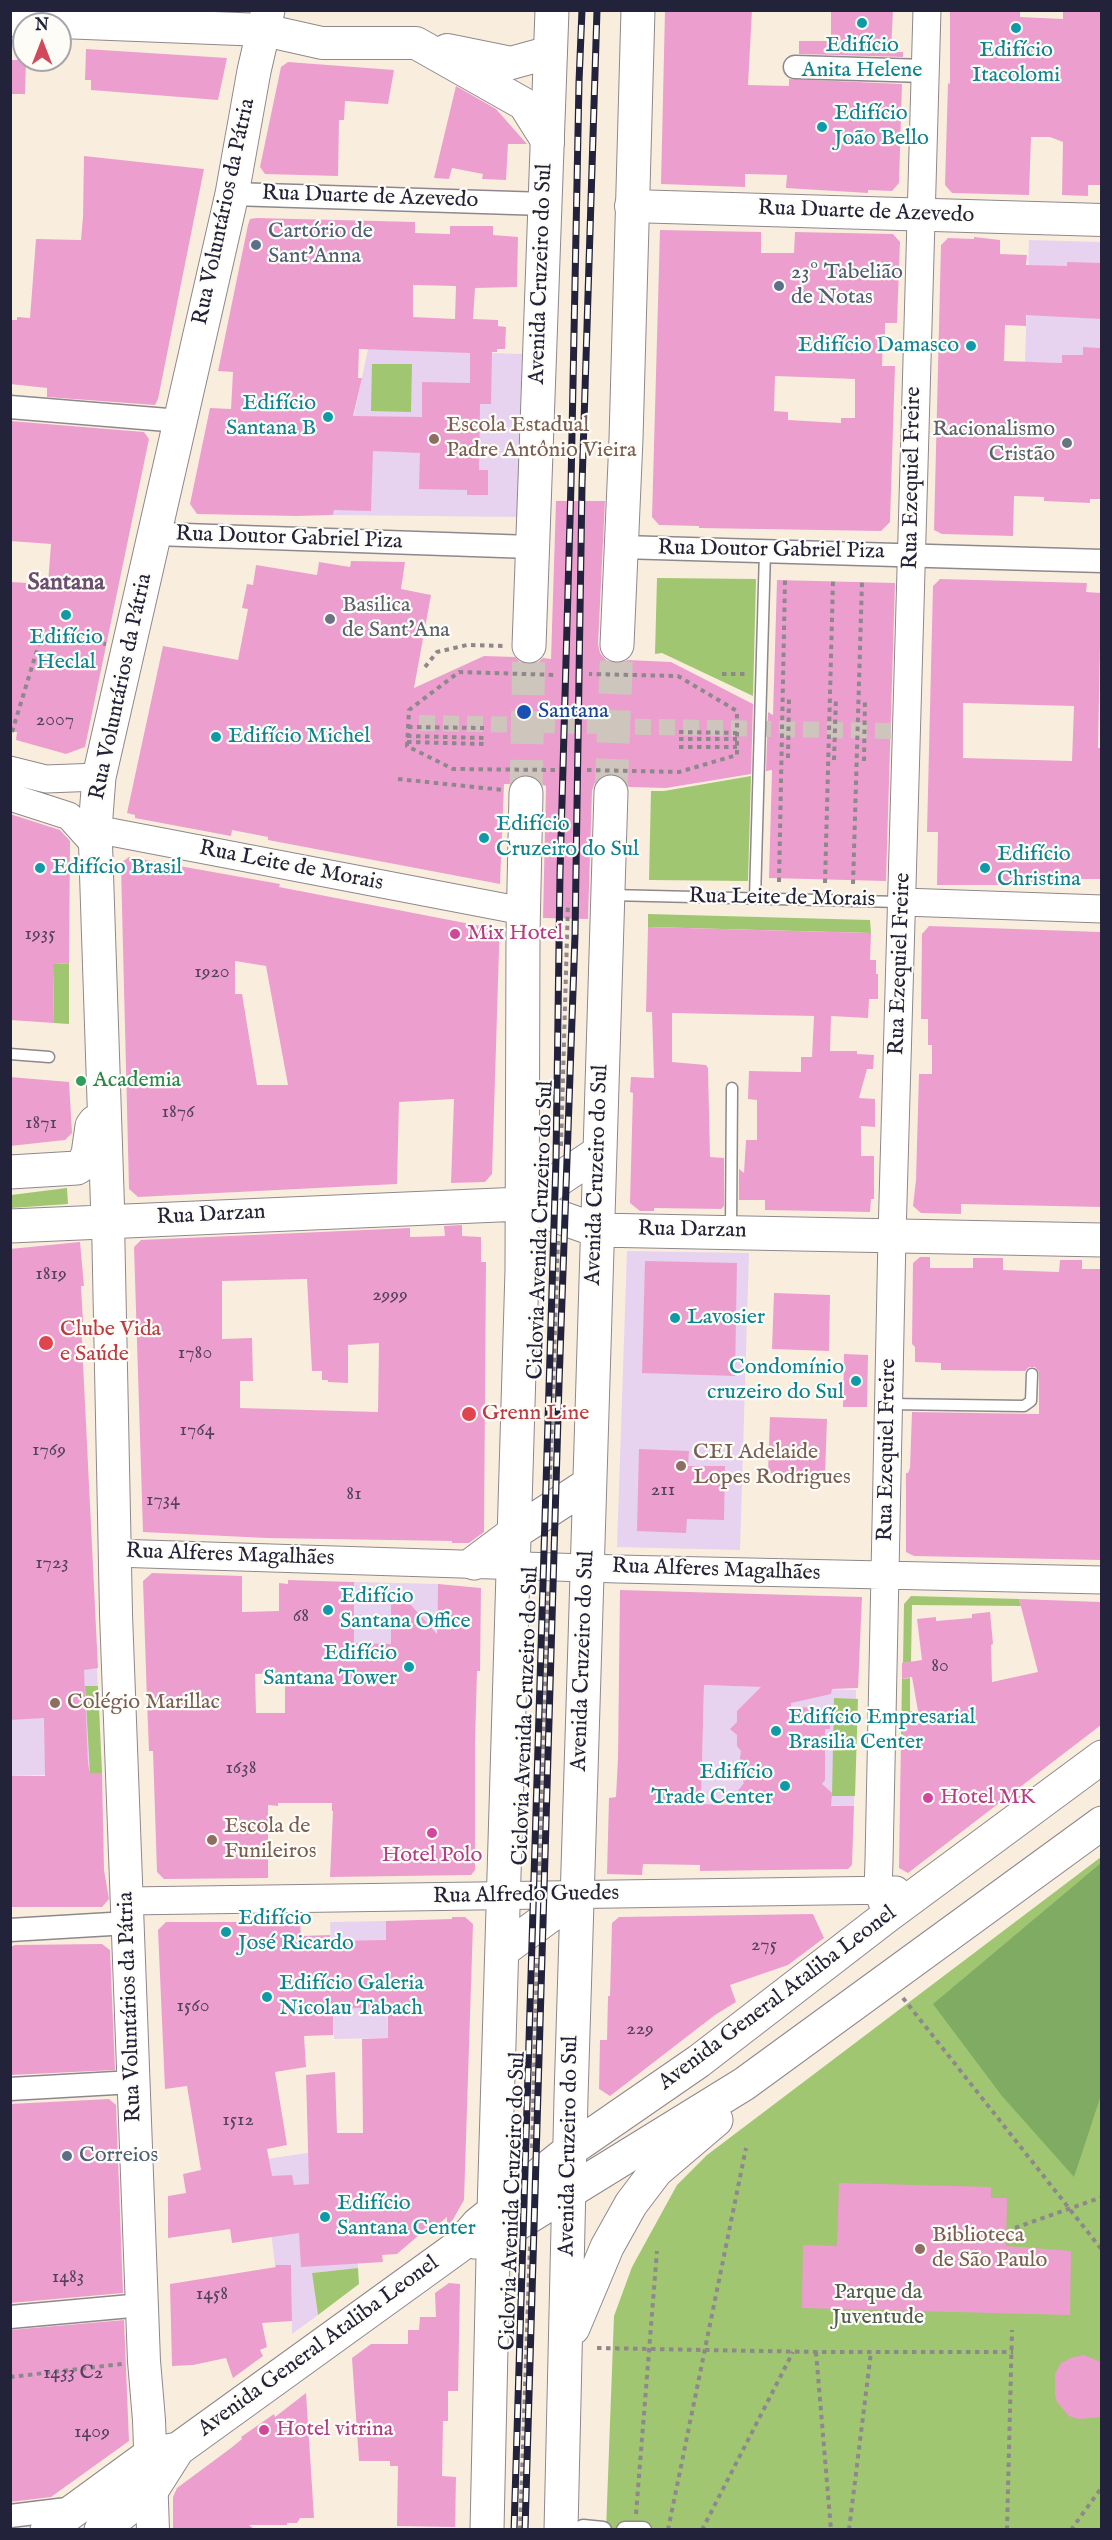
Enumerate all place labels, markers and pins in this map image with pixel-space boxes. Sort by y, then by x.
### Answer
marker: Edifício Anita Helene [855,16,869,30]
marker: Edifício Itacolomi [1009,21,1023,35]
place label: Edifício Anita Helene [802,33,922,84]
place label: Edifício Itacolomi [972,38,1060,90]
place label: Edifício João Bello [834,101,929,152]
marker: Edifício João Bello [815,120,829,134]
place label: Cartório de Sant'Anna [268,219,373,270]
marker: Cartório de Sant'Anna [249,238,263,252]
place label: 23º Tabelião de Notas [791,260,903,312]
marker: 23º Tabelião de Notas [772,279,786,293]
place label: Edifício Damasco [798,333,959,359]
marker: Edifício Damasco [964,339,978,353]
place label: Edifício Santana B [226,391,316,442]
marker: Edifício Santana B [321,410,335,424]
place label: Escola Estadual Padre Antônio Vieira [446,413,636,464]
place label: Racionalismo Cristão [932,417,1055,469]
marker: Escola Estadual Padre Antônio Vieira [427,432,441,446]
marker: Racionalismo Cristão [1060,436,1074,450]
place label: Basilica de Sant'Ana [342,593,450,644]
marker: Edifício Heclal [59,608,73,622]
marker: Basilica de Sant'Ana [323,612,337,626]
place label: Edifício Heclal [29,625,103,676]
place label: Santana [538,699,609,725]
marker: Santana [515,703,533,721]
place label: Edifício Michel [228,724,370,750]
marker: Edifício Michel [209,730,223,744]
place label: Edifício Cruzeiro do Sul [496,812,639,864]
marker: Edifício Cruzeiro do Sul [477,831,491,845]
place label: Edifício Christina [997,842,1081,894]
place label: Edifício Brasil [52,855,182,881]
marker: Edifício Brasil [33,861,47,875]
marker: Edifício Christina [978,861,992,875]
place label: Mix Hotel [467,921,563,947]
marker: Mix Hotel [448,927,462,941]
place label: Academia [93,1068,181,1094]
marker: Academia [74,1074,88,1088]
place label: Lavosier [687,1305,765,1331]
marker: Lavosier [668,1311,682,1325]
place label: Clube Vida e Saúde [60,1317,161,1368]
marker: Clube Vida e Saúde [37,1334,55,1352]
place label: Condomínio cruzeiro do Sul [707,1355,844,1406]
marker: Condomínio cruzeiro do Sul [849,1374,863,1388]
place label: Grenn Line [482,1401,589,1427]
marker: Grenn Line [460,1405,478,1423]
place label: CEI Adelaide Lopes Rodrigues [693,1440,851,1492]
marker: CEI Adelaide Lopes Rodrigues [674,1459,688,1473]
place label: Edifício Santana Office [340,1584,470,1636]
marker: Edifício Santana Office [321,1603,335,1617]
place label: Edifício Santana Tower [263,1641,397,1693]
marker: Edifício Santana Tower [402,1660,416,1674]
place label: Colégio Marillac [67,1690,220,1716]
marker: Colégio Marillac [48,1696,62,1710]
place label: Edifício Empresarial Brasilia Center [788,1705,976,1756]
marker: Edifício Empresarial Brasilia Center [769,1724,783,1738]
place label: Edifício Trade Center [651,1760,773,1812]
marker: Edifício Trade Center [778,1779,792,1793]
place label: Hotel MK [940,1785,1035,1811]
marker: Hotel MK [921,1791,935,1805]
place label: Escola de Funileiros [224,1814,316,1866]
marker: Hotel Polo [425,1826,439,1840]
marker: Escola de Funileiros [205,1833,219,1847]
place label: Hotel Polo [382,1843,482,1869]
place label: Edifício José Ricardo [238,1906,354,1958]
marker: Edifício José Ricardo [219,1925,233,1939]
place label: Edifício Galeria Nicolau Tabach [279,1971,424,2023]
marker: Edifício Galeria Nicolau Tabach [260,1990,274,2004]
place label: Correios [79,2143,158,2169]
marker: Correios [60,2149,74,2163]
place label: Edifício Santana Center [337,2191,476,2242]
marker: Edifício Santana Center [318,2210,332,2224]
place label: Biblioteca de São Paulo [932,2223,1047,2274]
marker: Biblioteca de São Paulo [913,2242,927,2256]
place label: Hotel vitrina [276,2417,393,2443]
marker: Hotel vitrina [257,2423,271,2437]

